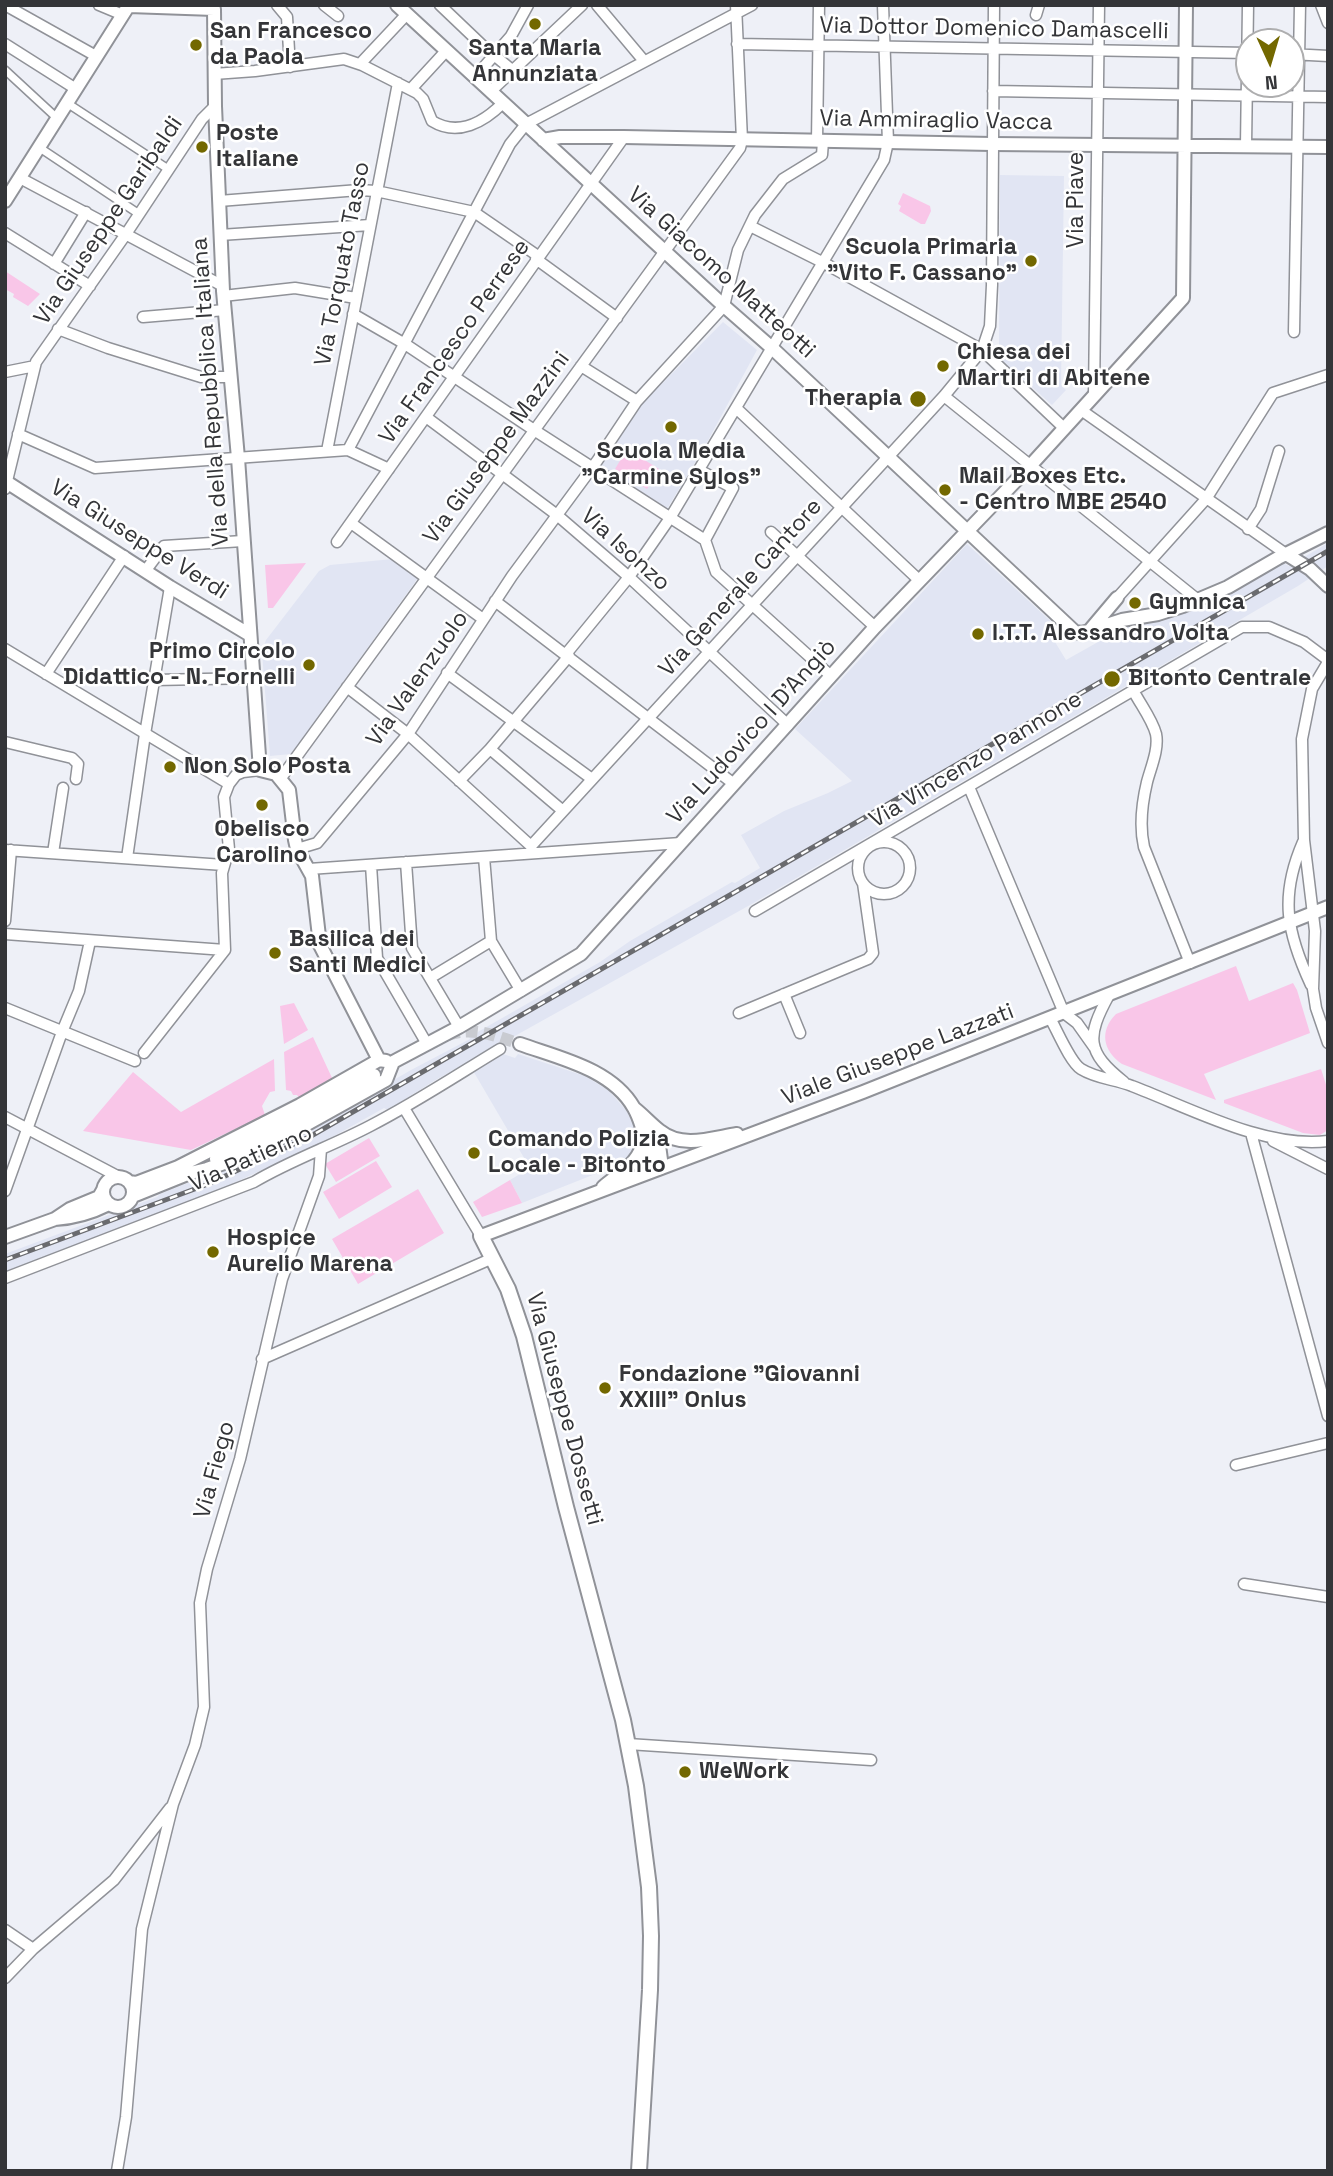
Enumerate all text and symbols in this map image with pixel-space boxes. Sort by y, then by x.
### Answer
street label: Via Dottor Domenico Damascelli [819,12,1169,46]
marker: Santa Maria Annunziata [527,16,543,32]
place label: San Francesco da Paola [210,18,372,72]
north arrow [1235,28,1305,98]
place label: Santa Maria Annunziata [469,35,601,89]
marker: San Francesco da Paola [188,37,204,53]
text: N [1264,70,1279,95]
street label: Via Ammiraglio Vacca [819,105,1053,137]
street label: Via Giuseppe Garibaldi [29,111,189,331]
place label: Poste Italiane [216,120,299,174]
marker: Poste Italiane [194,139,210,155]
street label: Via Piave [1063,152,1091,248]
street label: Via Torquato Tasso [310,160,376,368]
street label: Via Giacomo Matteotti [621,181,821,365]
street label: Via Francesco Perrese [374,234,536,450]
place label: Scuola Primaria "Vito F. Cassano" [827,234,1017,288]
street label: Via della Repubblica Italiana [186,237,236,547]
marker: Scuola Primaria "Vito F. Cassano" [1023,253,1039,269]
place label: Chiesa dei Martiri di Abitene [957,339,1150,393]
street label: Via Giuseppe Mazzini [418,346,576,550]
marker: Chiesa dei Martiri di Abitene [935,358,951,374]
place label: Therapia [805,385,902,413]
marker: Therapia [908,389,928,409]
marker: Scuola Media "Carmine Sylos" [663,419,679,435]
place label: Scuola Media "Carmine Sylos" [581,438,761,492]
place label: Mail Boxes Etc. - Centro MBE 2540 [959,463,1167,517]
street label: Via Giuseppe Verdi [45,474,233,606]
marker: Mail Boxes Etc. - Centro MBE 2540 [937,482,953,498]
street label: Via Generale Cantore [654,493,828,683]
street label: Via Isonzo [575,503,675,597]
place label: Gymnica [1149,589,1245,617]
marker: Gymnica [1127,595,1143,611]
street label: Via Valenzuolo [361,606,475,752]
place label: I.T.T. Alessandro Volta [992,620,1229,648]
marker: I.T.T. Alessandro Volta [970,626,986,642]
street label: Via Ludovico I D'Angiò [662,634,842,830]
place label: Primo Circolo Didattico - N. Fornelli [63,638,295,692]
marker: Primo Circolo Didattico - N. Fornelli [301,657,317,673]
place label: Bitonto Centrale [1128,665,1311,693]
marker: Bitonto Centrale [1102,669,1122,689]
street label: Via Vincenzo Pannone [865,686,1087,834]
place label: Non Solo Posta [184,753,351,781]
marker: Non Solo Posta [162,759,178,775]
marker: Obelisco Carolino [254,797,270,813]
place label: Obelisco Carolino [214,816,310,870]
place label: Basilica dei Santi Medici [289,926,426,980]
marker: Basilica dei Santi Medici [267,945,283,961]
street label: Viale Giuseppe Lazzati [778,998,1018,1112]
street label: Via Patierno [185,1120,317,1198]
place label: Comando Polizia Locale - Bitonto [488,1126,670,1180]
marker: Comando Polizia Locale - Bitonto [466,1145,482,1161]
place label: Hospice Aurelio Marena [227,1225,393,1279]
marker: Hospice Aurelio Marena [205,1244,221,1260]
street label: Via Giuseppe Dossetti [520,1290,608,1528]
place label: Fondazione "Giovanni XXIII" Onlus [619,1361,860,1415]
marker: Fondazione "Giovanni XXIII" Onlus [597,1380,613,1396]
street label: Via Fiego [189,1418,241,1522]
place label: WeWork [699,1758,789,1786]
marker: WeWork [677,1764,693,1780]

